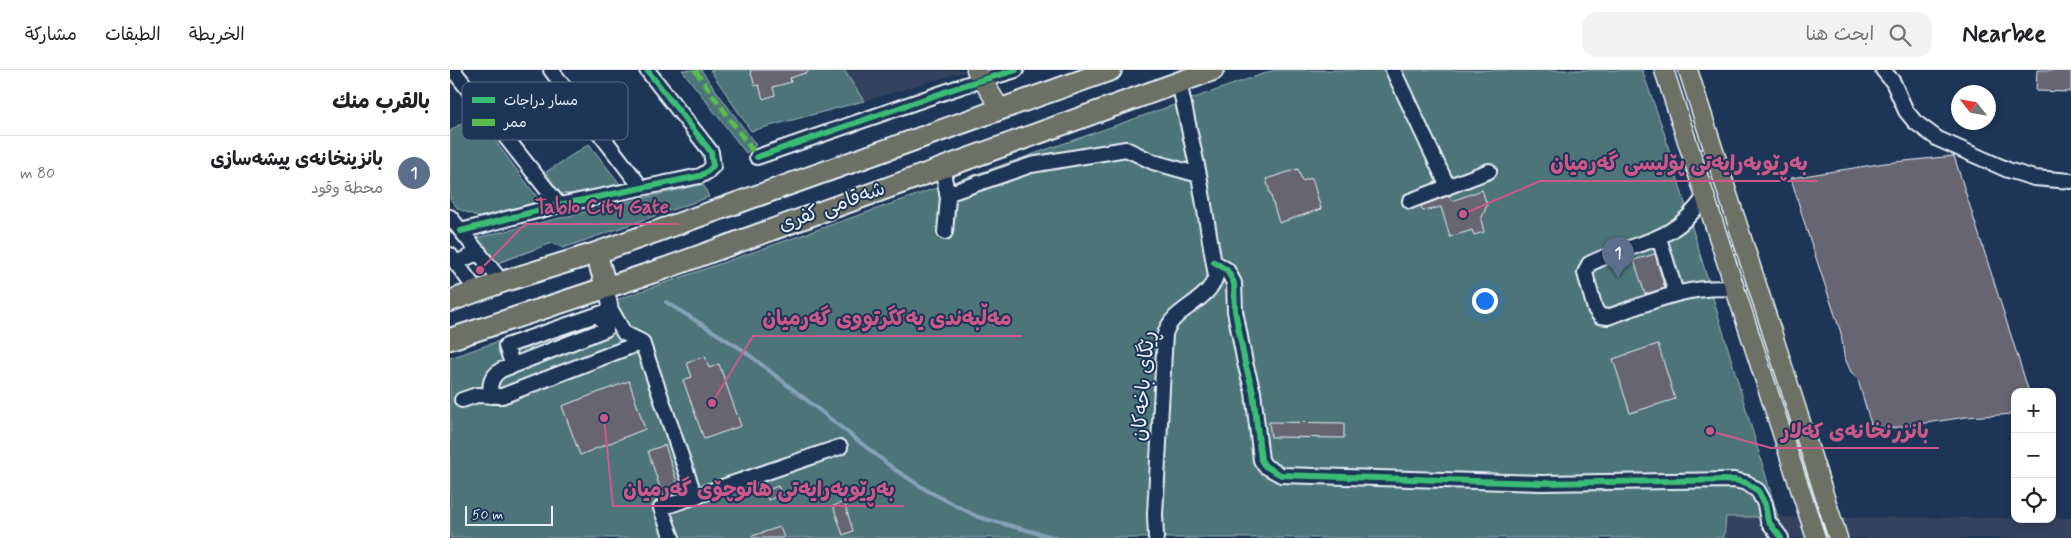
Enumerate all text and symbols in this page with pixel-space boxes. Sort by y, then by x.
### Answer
search box [1582,12,1932,57]
text: Nearbee [1962,19,2046,50]
icon: search [1886,21,1914,49]
text: ابحث هنا [1806,22,1874,47]
text: مشاركة [25,23,77,47]
text: الطبقات [105,23,161,47]
text: الخريطة [189,23,245,47]
legend [462,82,628,140]
north arrow [1951,85,1996,130]
text: بالقرب منك [332,88,430,116]
text: مسار دراجات [504,92,578,110]
text: ممر [503,114,527,132]
callout: بەڕێوبەرایەتی پۆلیسی گەرمیان [1540,145,1818,181]
text: بانزینخانەی پیشەسازی [211,147,383,172]
text: بەڕێوبەرایەتی پۆلیسی گەرمیان [1550,150,1808,181]
text: 80 m [20,163,55,184]
text: 1 [410,163,418,184]
street label: شەقامی کفری [775,175,889,239]
text: محطة وقود [311,178,383,199]
callout: Tablo City Gate [525,188,679,224]
text: Tablo City Gate [535,193,669,221]
pin: 1 [1602,237,1634,278]
your location [1472,288,1498,314]
callout: مەڵبەندی یەکگرتووی گەرمیان [753,300,1022,336]
text: مەڵبەندی یەکگرتووی گەرمیان [762,303,1012,333]
street label: ڕێگای باخەکان [1126,330,1164,442]
map controls [2011,388,2056,523]
button: + [2011,388,2056,433]
callout: بانزرنخانەی کەلار [1771,412,1939,448]
text: بانزرنخانەی کەلار [1779,418,1929,446]
button: − [2011,433,2056,478]
callout: بەڕێوبەرایەتی هاتوچۆی گەرمیان [613,470,904,506]
text: بەڕێوبەرایەتی هاتوچۆی گەرمیان [623,476,895,507]
button: locate [2011,478,2056,523]
scale bar [465,503,552,526]
text: 50 m [472,506,503,524]

